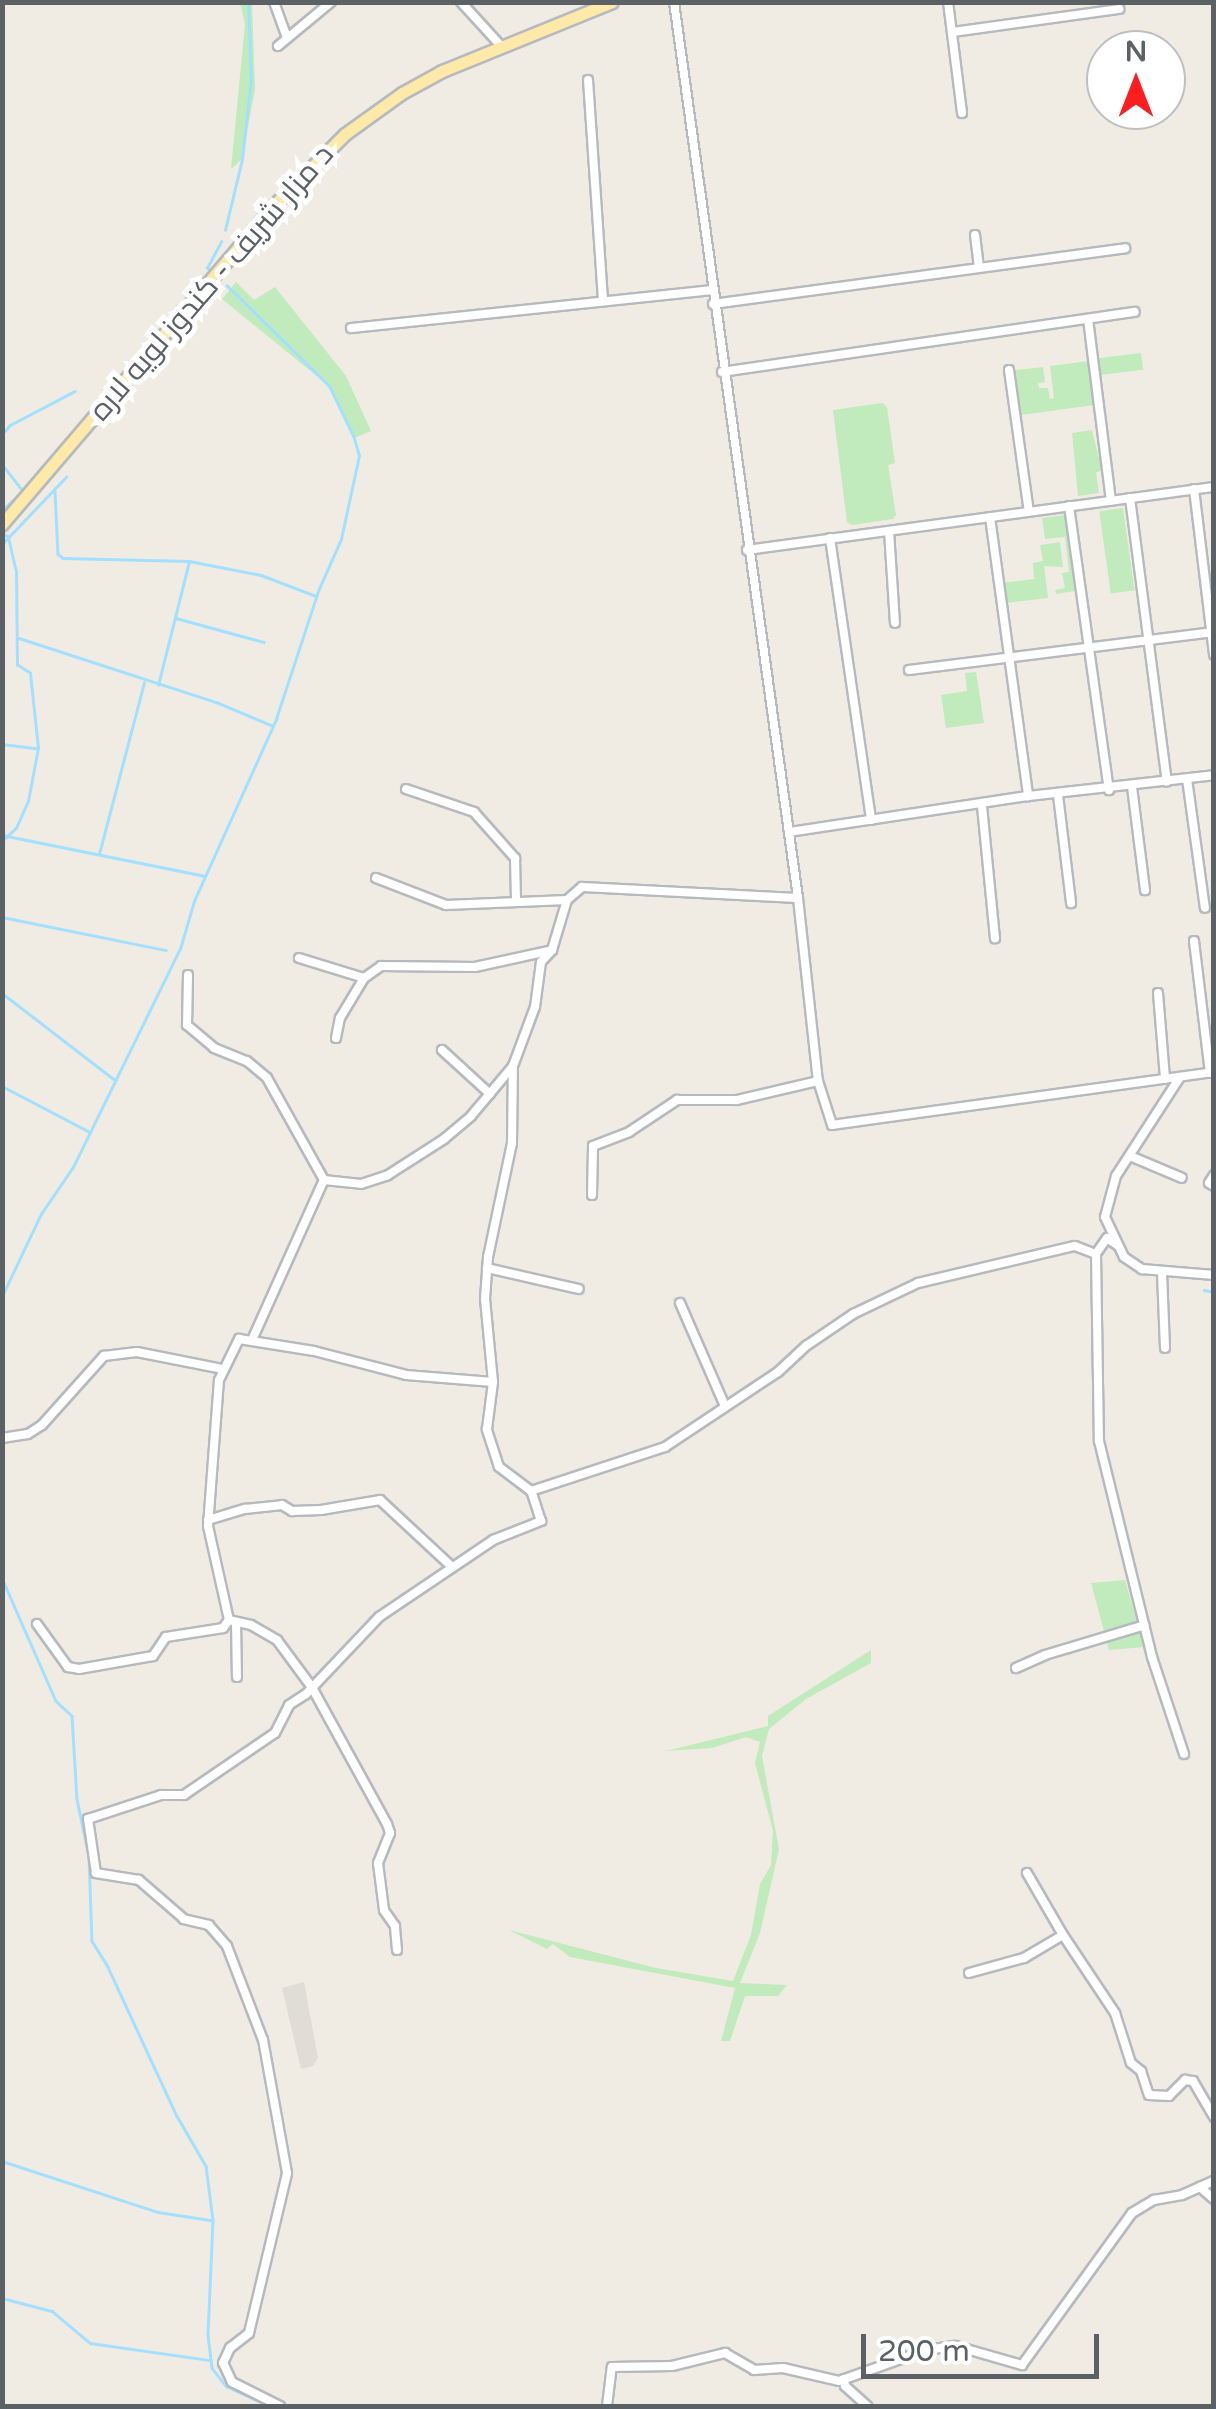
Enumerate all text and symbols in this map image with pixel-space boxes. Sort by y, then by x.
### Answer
north arrow [1086,30,1186,130]
text: N [1125,35,1147,69]
street label: د مزار شریف - کندوز لویه لاره [82,138,342,428]
scale bar [866,2314,1104,2376]
text: 200 m [878,2333,970,2370]

